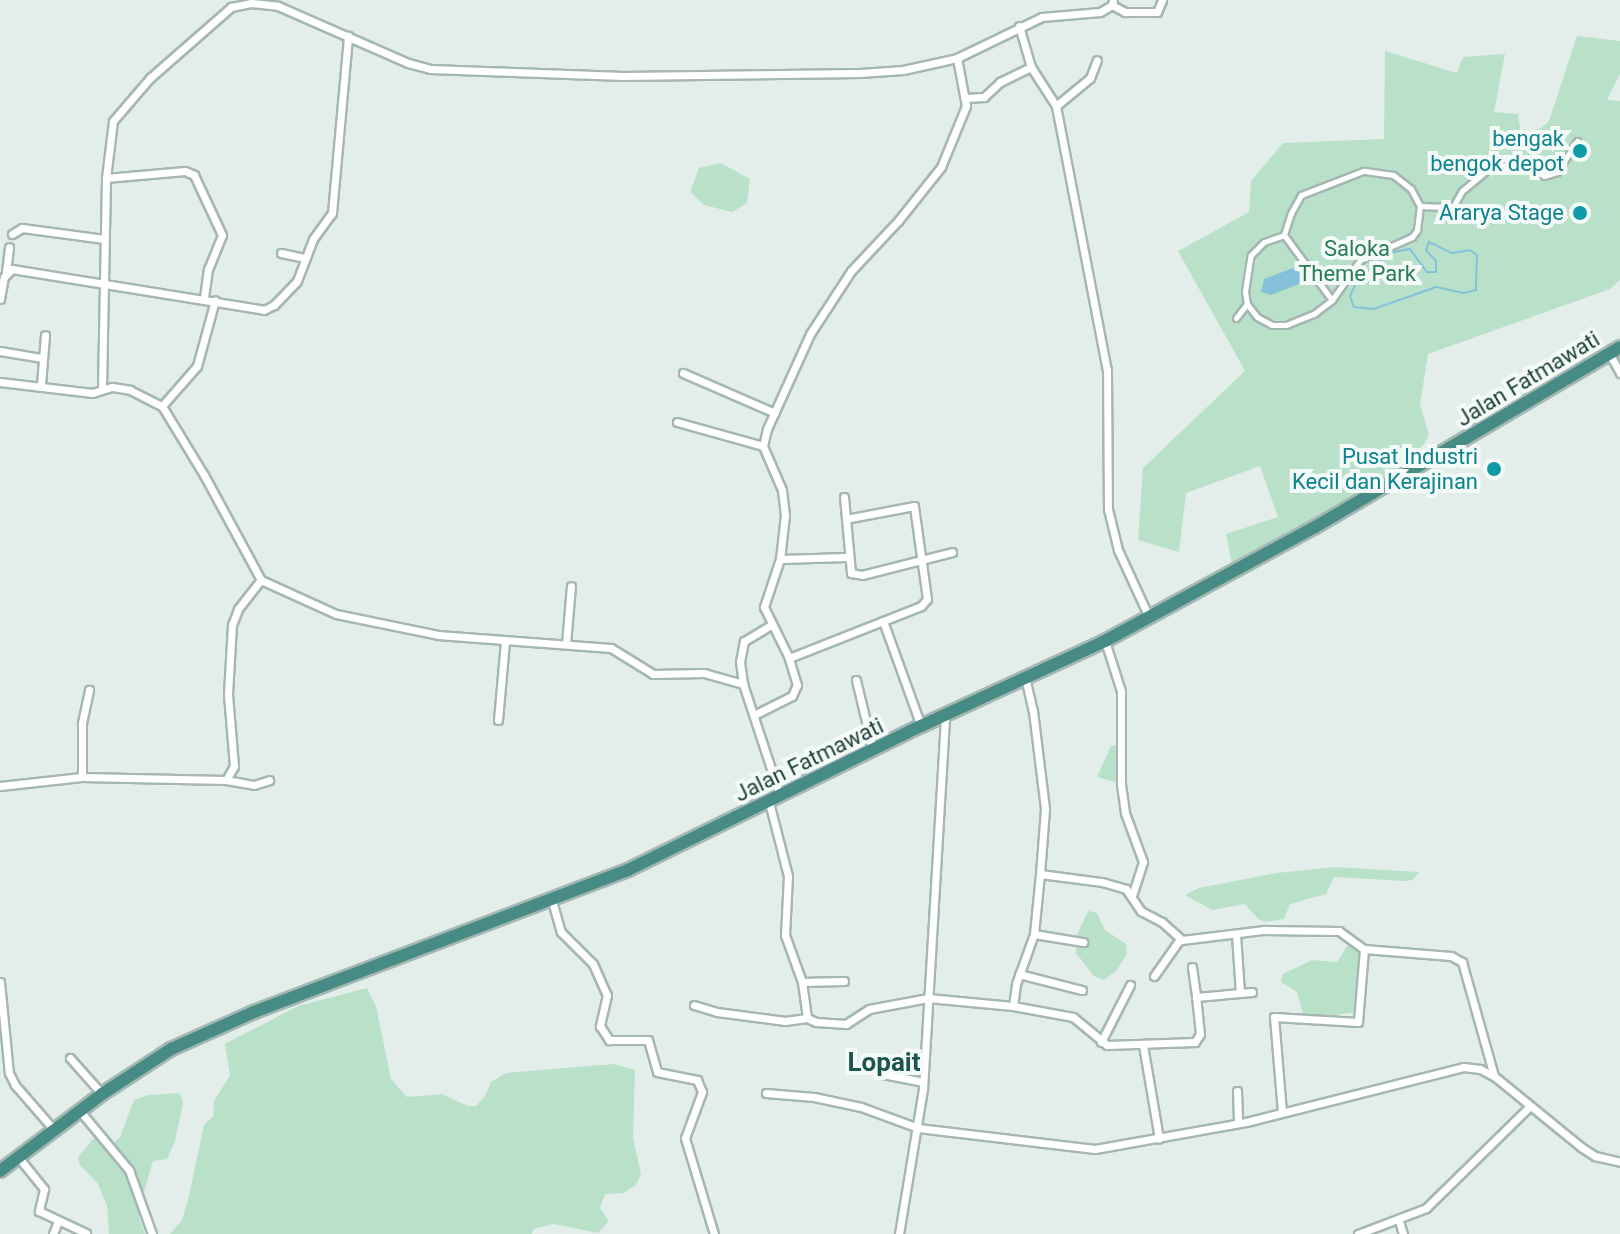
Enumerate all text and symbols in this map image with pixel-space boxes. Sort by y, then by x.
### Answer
place label: bengak bengok depot [1430,125,1564,176]
marker: bengak bengok depot [1571,142,1589,160]
place label: Ararya Stage [1439,200,1564,226]
marker: Ararya Stage [1571,204,1589,222]
park label: Saloka Theme Park [1298,235,1416,286]
street label: Jalan Fatmawati [1452,326,1604,432]
place label: Pusat Industri Kecil dan Kerajinan [1292,443,1478,494]
marker: Pusat Industri Kecil dan Kerajinan [1485,460,1503,478]
street label: Jalan Fatmawati [730,713,888,807]
district label: Lopait [848,1047,920,1079]

